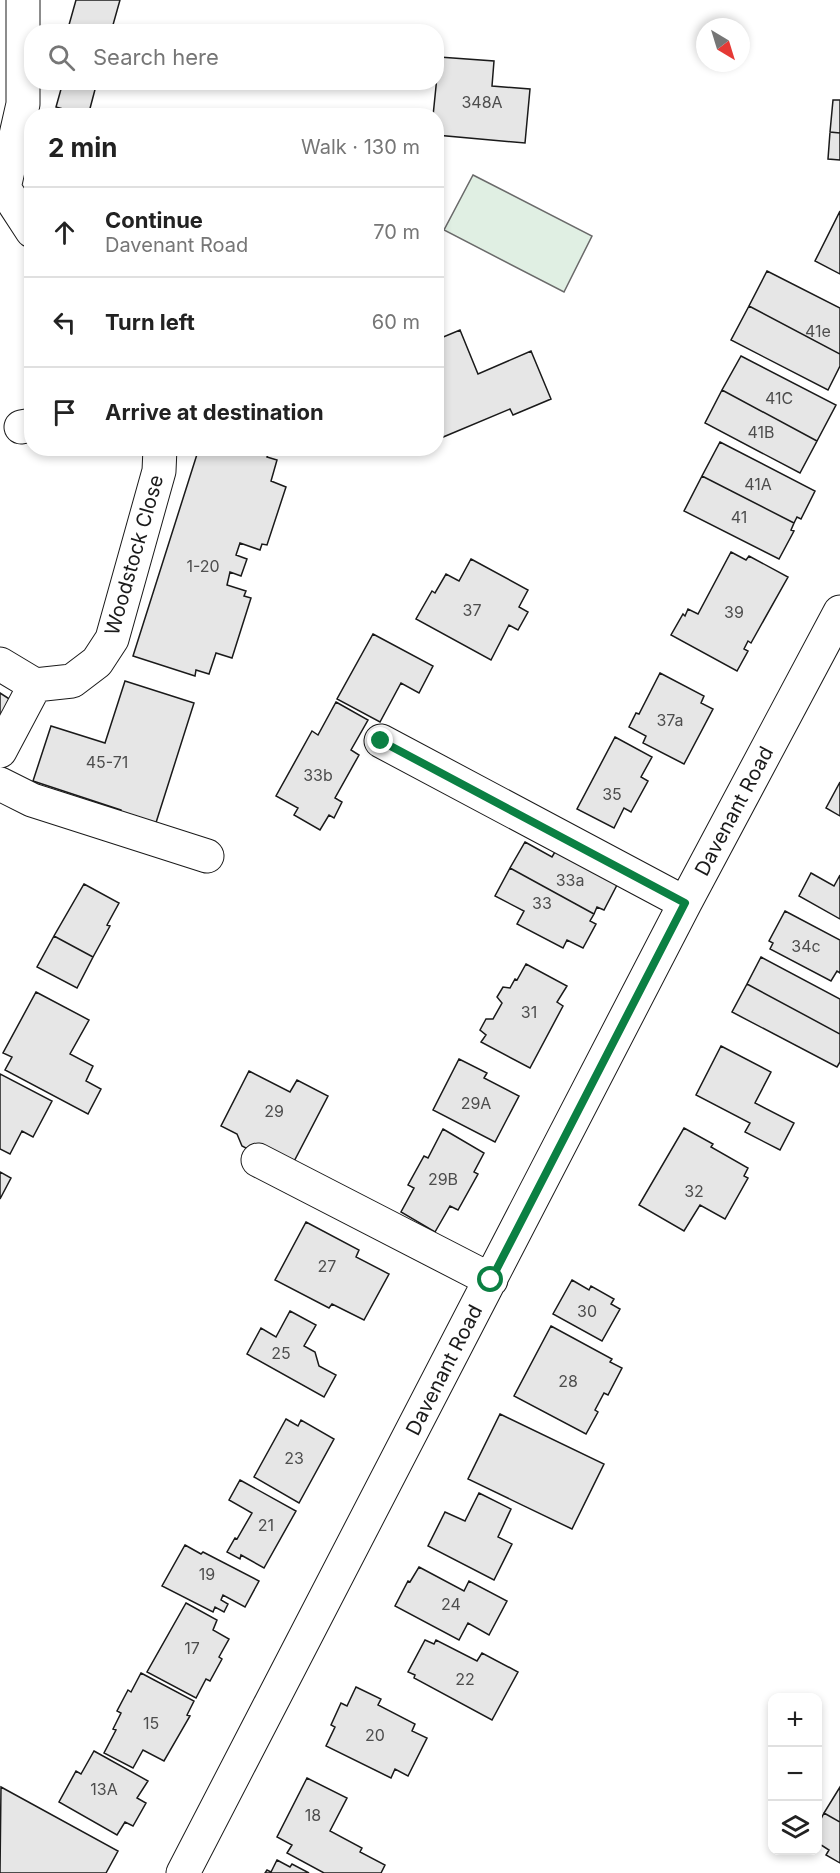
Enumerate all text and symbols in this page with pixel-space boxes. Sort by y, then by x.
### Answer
north arrow [696,18,750,72]
search box [24,24,444,90]
icon: search [45,41,78,74]
text: Search here [93,44,219,70]
house number: 348A [461,92,503,112]
text: 2 min [48,132,118,163]
text: Walk · 130 m [301,135,420,159]
text: Continue [105,207,203,233]
icon: ahead [48,216,81,249]
text: 70 m [373,220,420,244]
text: Davenant Road [105,233,248,257]
icon: left [48,306,81,339]
text: Turn left [105,309,195,335]
text: 60 m [372,310,420,334]
house number: 41e [805,321,831,341]
house number: 41C [765,388,793,408]
icon: arrive [48,396,81,429]
text: Arrive at destination [105,399,324,425]
house number: 41B [748,422,775,442]
street label: Woodstock Close [100,472,168,638]
house number: 41A [744,474,772,494]
house number: 41 [731,507,747,527]
house number: 1-20 [186,556,220,576]
house number: 37 [463,600,481,620]
house number: 39 [724,602,744,622]
house number: 37a [656,710,684,730]
route end [367,727,393,753]
street label: Davenant Road [690,742,778,880]
house number: 45-71 [86,752,128,772]
house number: 33b [303,765,333,785]
house number: 35 [602,784,622,804]
house number: 33a [556,870,584,890]
house number: 33 [532,893,552,913]
house number: 34c [791,936,821,956]
house number: 31 [521,1002,537,1022]
house number: 29A [461,1093,491,1113]
house number: 29 [264,1101,284,1121]
house number: 29B [428,1169,458,1189]
house number: 32 [684,1181,704,1201]
house number: 27 [318,1256,336,1276]
route start [477,1266,503,1292]
street label: Davenant Road [401,1301,487,1439]
house number: 30 [577,1301,597,1321]
house number: 25 [271,1343,291,1363]
house number: 28 [558,1371,578,1391]
house number: 23 [284,1448,304,1468]
house number: 21 [258,1515,274,1535]
house number: 19 [199,1564,215,1584]
house number: 24 [441,1594,461,1614]
house number: 17 [184,1638,200,1658]
house number: 22 [455,1669,475,1689]
map controls [768,1693,822,1855]
button: + [768,1693,822,1747]
house number: 15 [143,1713,159,1733]
house number: 20 [365,1725,385,1745]
button: − [768,1747,822,1801]
house number: 13A [90,1779,118,1799]
button: layers [768,1801,822,1855]
house number: 18 [305,1805,321,1825]

